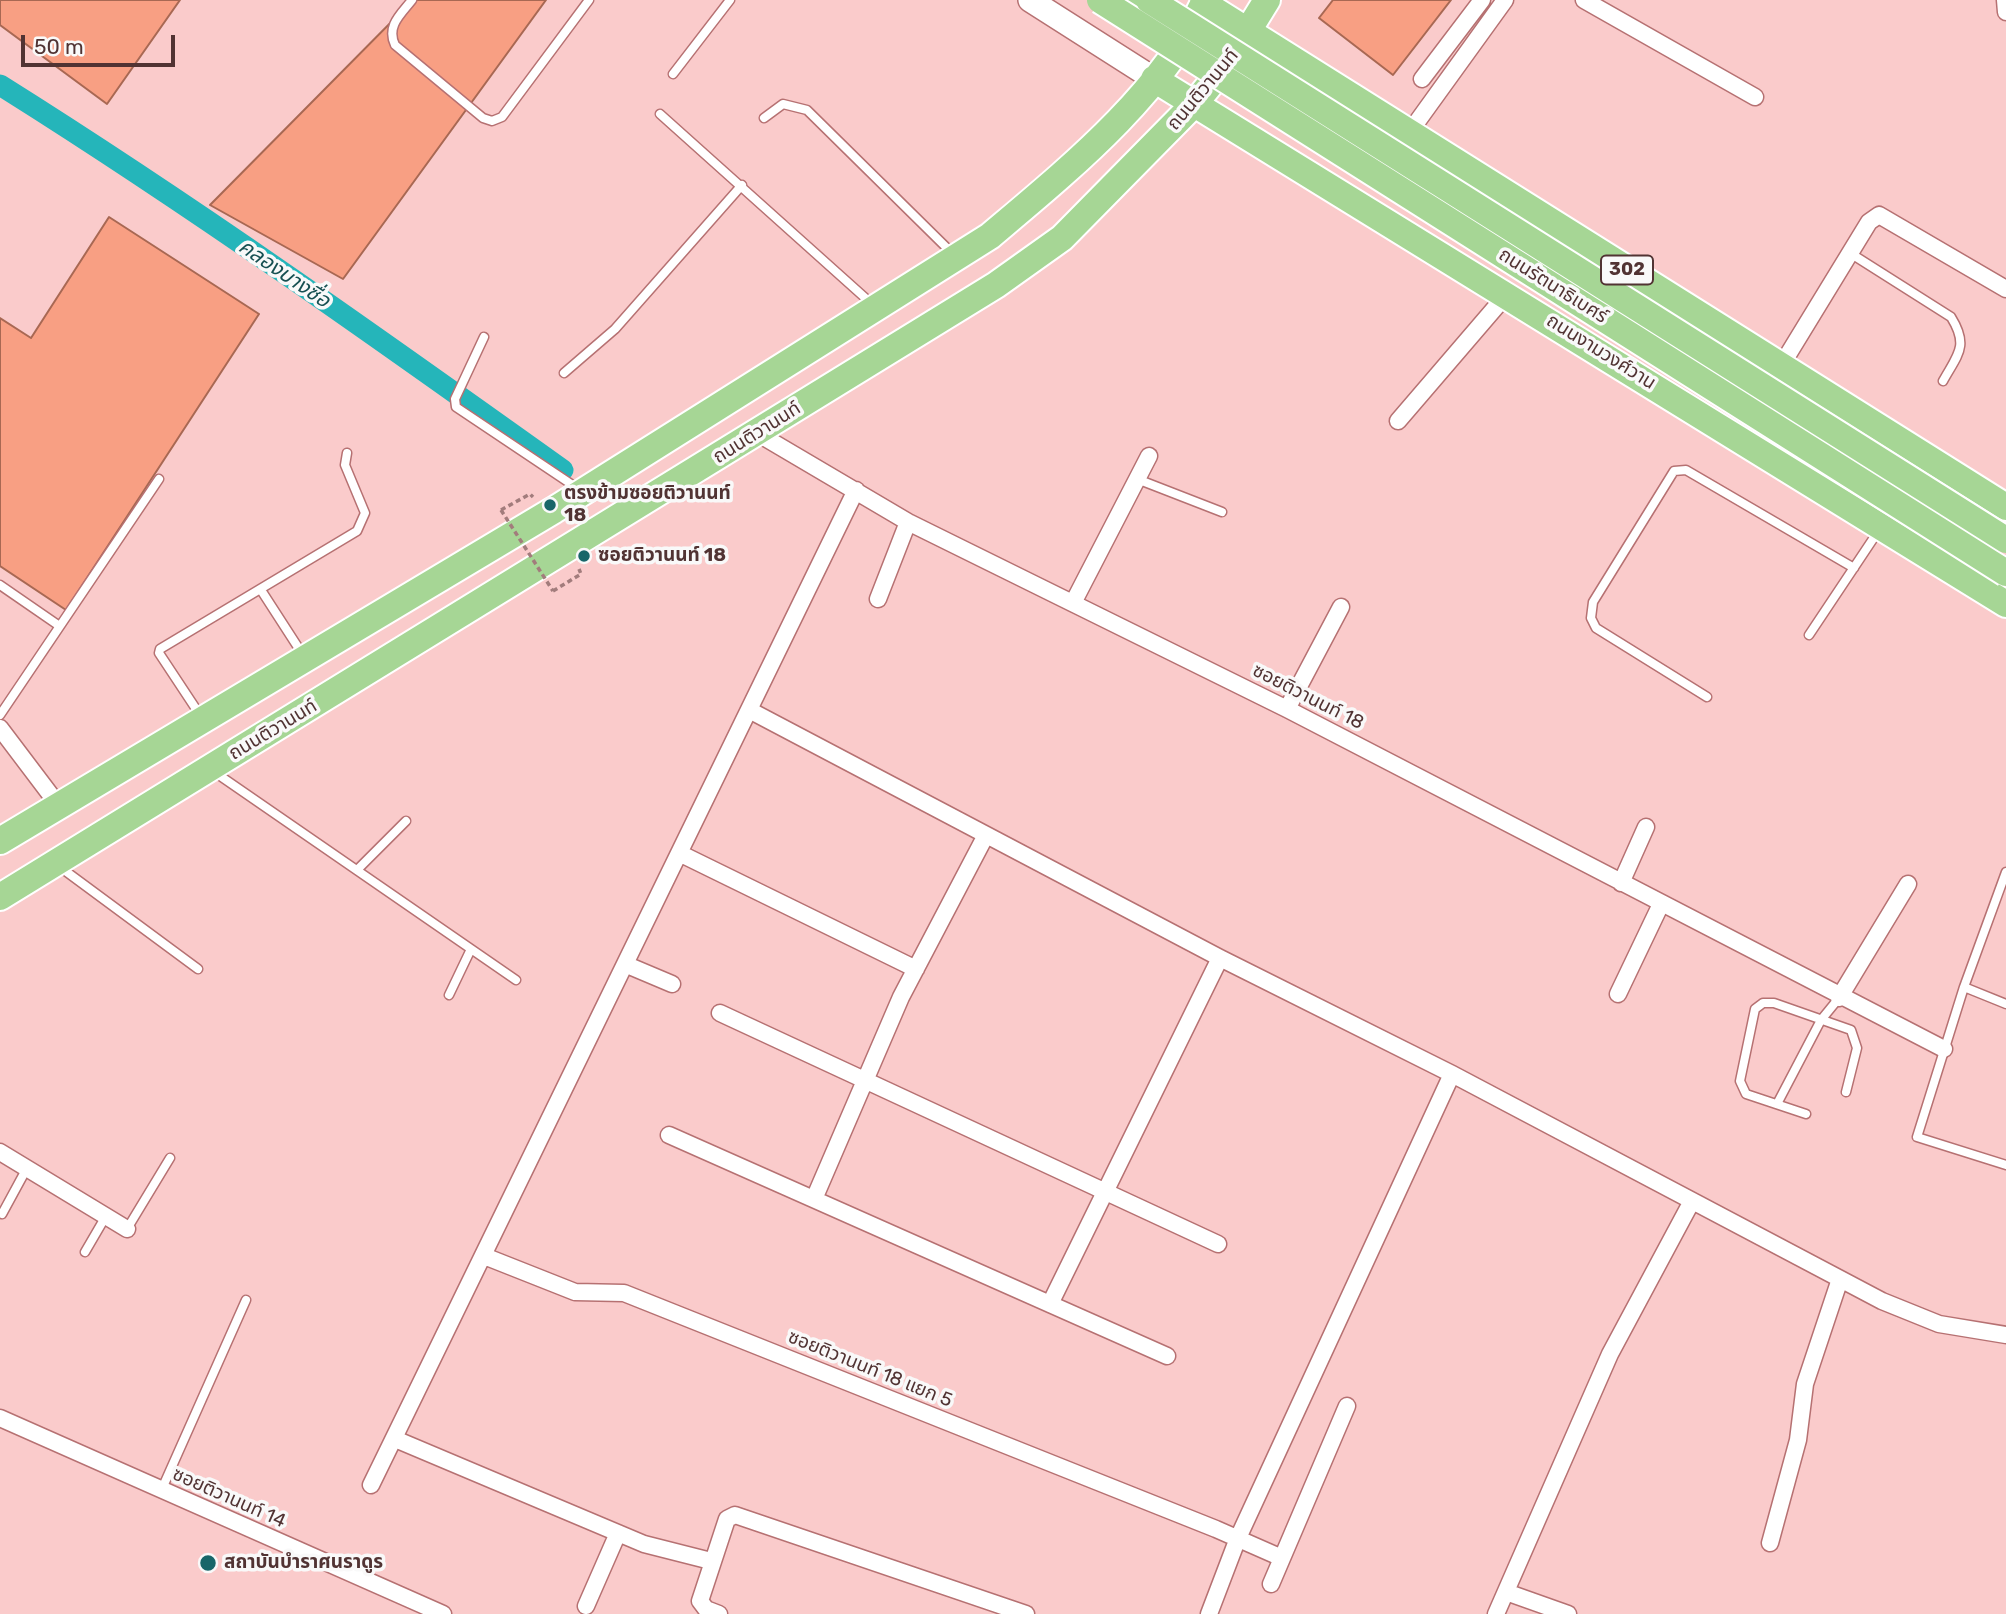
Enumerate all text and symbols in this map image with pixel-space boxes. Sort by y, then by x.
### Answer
scale bar [24,21,178,65]
text: 50 m [34,34,84,59]
street label: ถนนติวานนท์ [1163,45,1243,135]
water label: คลองบางซื่อ [234,234,334,314]
street label: ถนนรัตนาธิเบศร์ [1494,244,1612,328]
road number: 302 [1601,256,1653,284]
street label: ถนนงามวงศ์วาน [1542,309,1660,395]
street label: ถนนติวานนท์ [709,397,805,469]
place label: ตรงข้ามซอยติวานนท์ 18 [564,483,731,527]
marker: ตรงข้ามซอยติวานนท์ 18 [542,497,558,513]
place label: ซอยติวานนท์ 18 [598,545,726,567]
marker: ซอยติวานนท์ 18 [576,548,592,564]
street label: ซอยติวานนท์ 18 [1249,659,1367,735]
street label: ถนนติวานนท์ [225,695,321,765]
street label: ซอยติวานนท์ 18 แยก 5 [785,1326,955,1412]
street label: ซอยติวานนท์ 14 [169,1463,289,1533]
place label: สถาบันบำราศนราดูร [224,1552,383,1574]
marker: สถาบันบำราศนราดูร [198,1553,218,1573]

